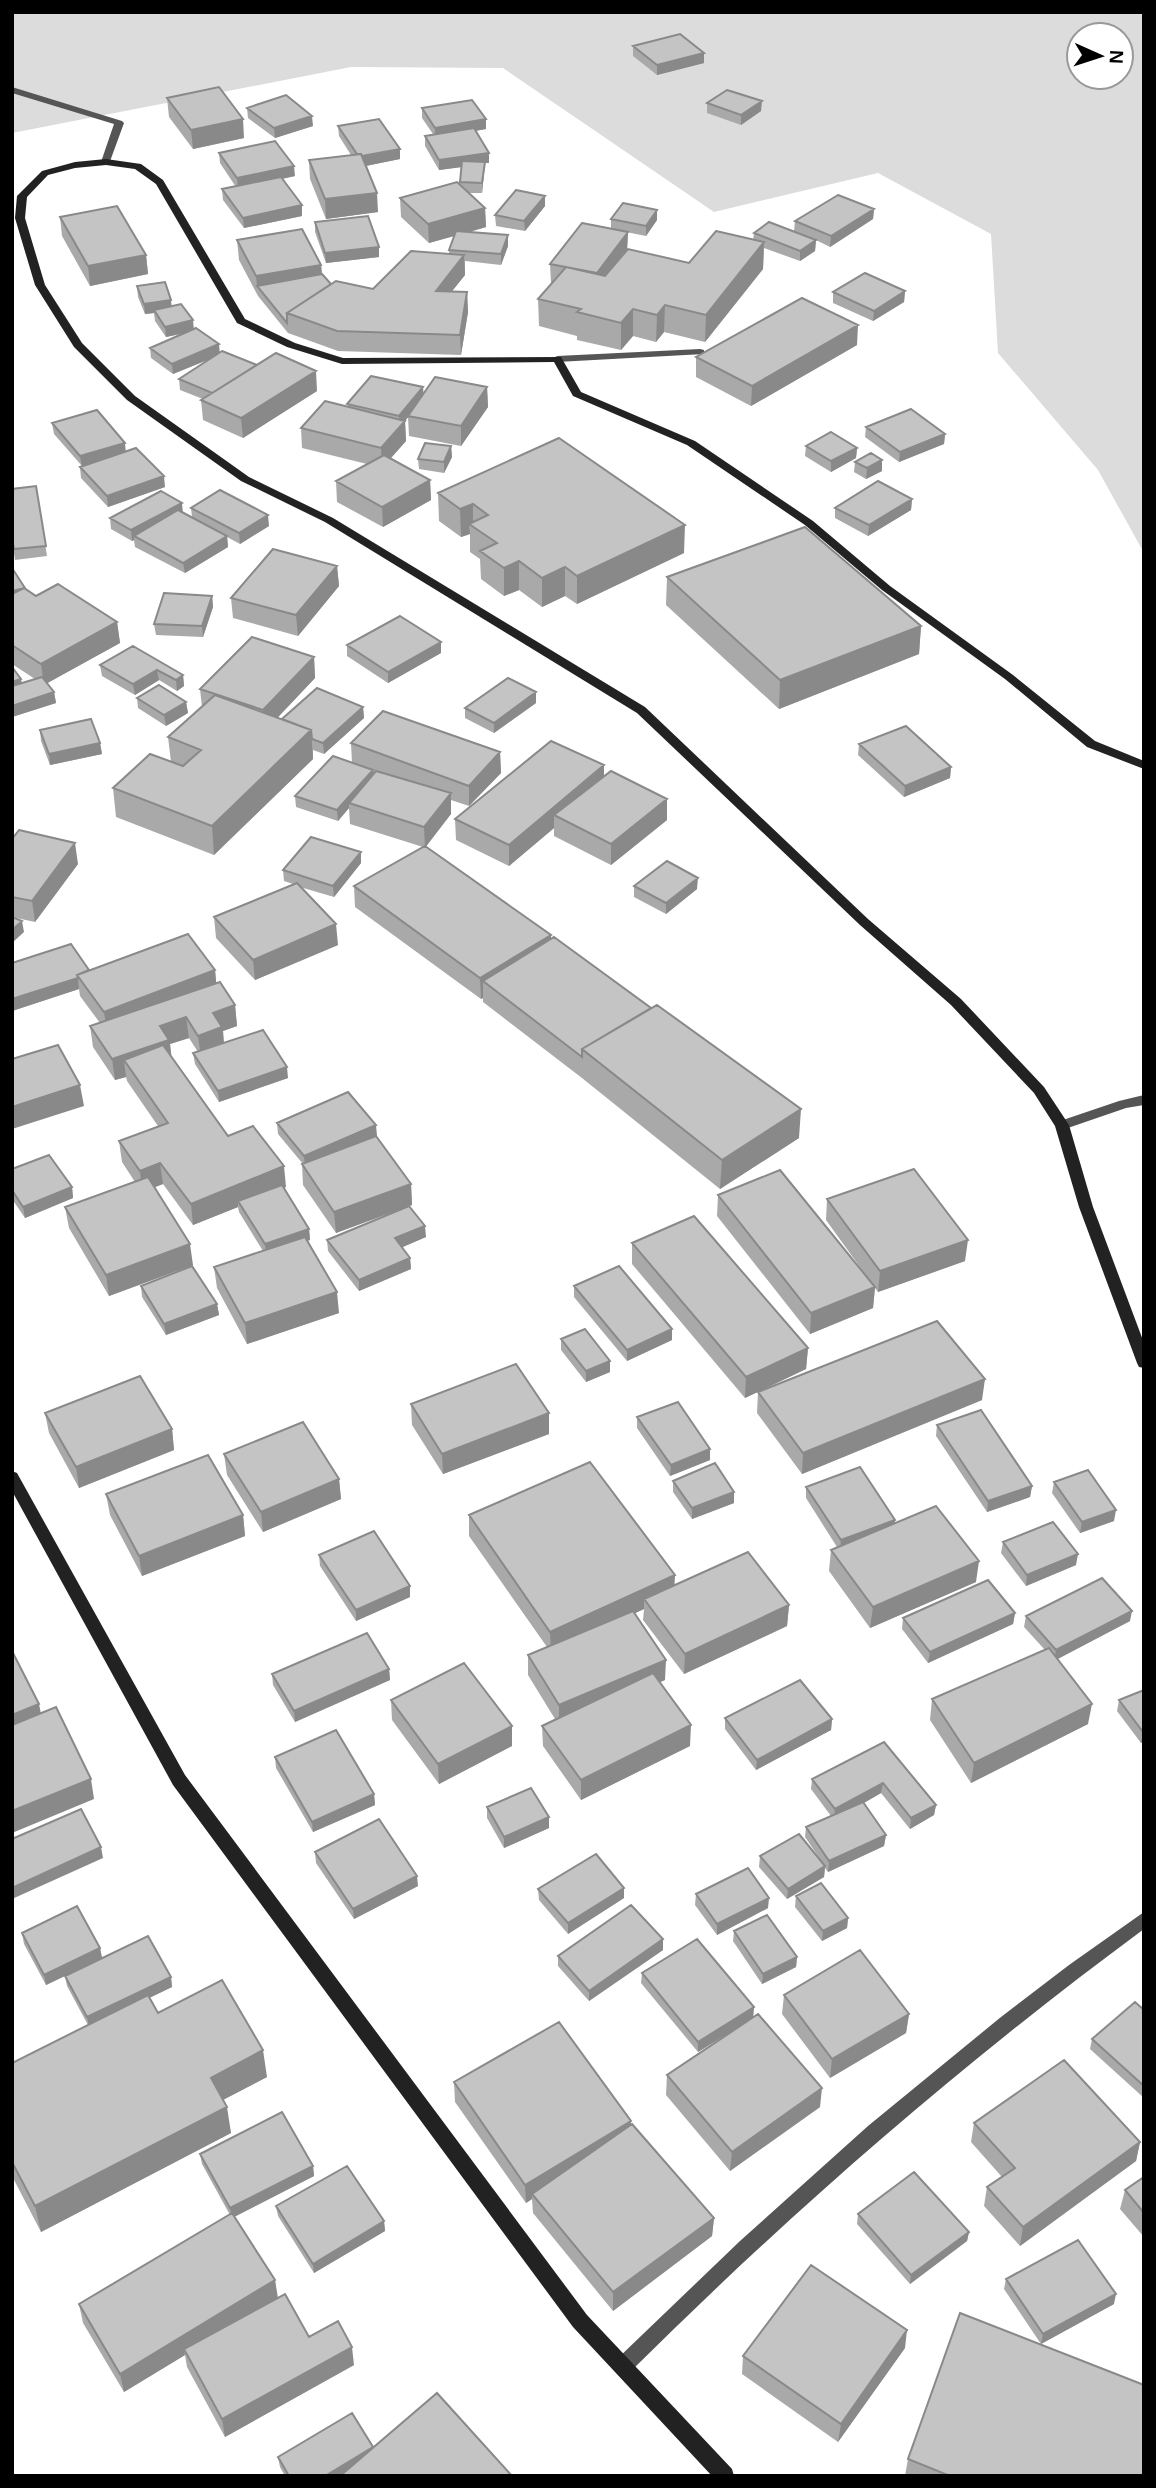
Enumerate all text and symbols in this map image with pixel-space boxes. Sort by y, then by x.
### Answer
north arrow [1065,21,1135,91]
text: N [1106,49,1127,64]

